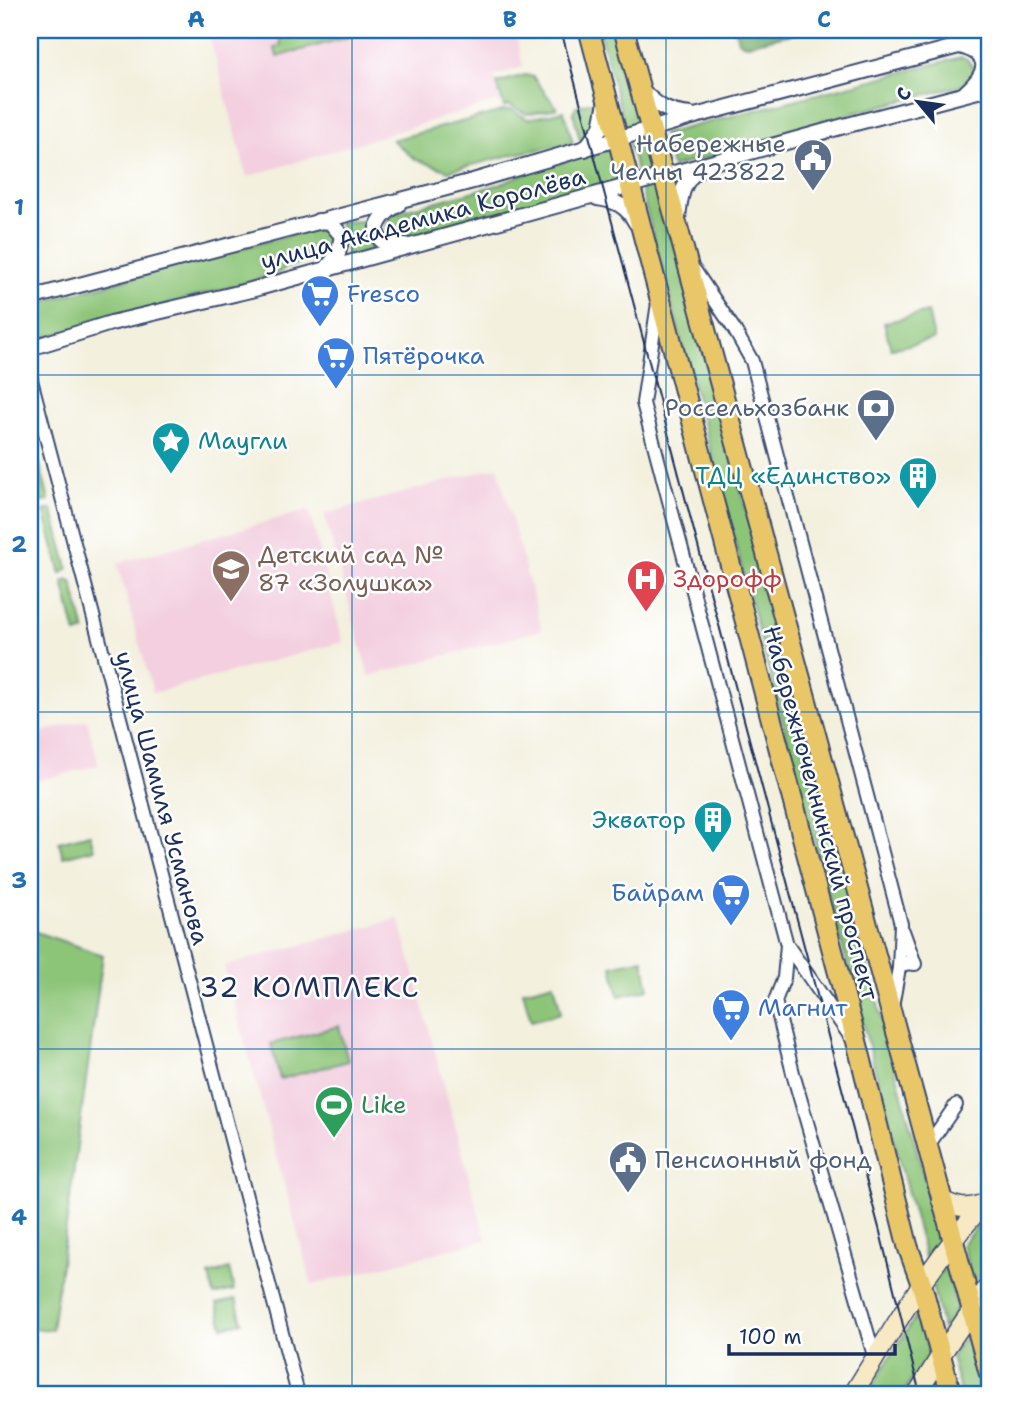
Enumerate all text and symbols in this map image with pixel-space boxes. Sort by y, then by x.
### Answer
text: A [187,4,205,34]
text: B [503,4,517,34]
text: C [817,4,831,34]
north arrow [883,66,953,136]
text: С [890,83,917,105]
place label: Набережные Челны 423822 [611,128,786,188]
public building icon: Набережные Челны 423822 [792,137,834,192]
street label: улица Академика Королёва [257,160,589,278]
text: 1 [14,192,24,222]
supermarket icon: Fresco [299,273,341,328]
place label: Fresco [347,278,420,310]
supermarket icon: Пятёрочка [315,335,357,390]
place label: Пятёрочка [363,340,485,372]
bank icon: Россельхозбанк [855,387,897,442]
place label: Россельхозбанк [665,392,849,424]
place icon: Маугли [150,420,192,475]
place label: Маугли [198,425,288,457]
building icon: ТДЦ «Единство» [897,455,939,510]
place label: ТДЦ «Единство» [695,460,891,492]
text: 2 [11,529,27,559]
place label: Детский сад № 87 «Золушка» [258,539,443,599]
school or university icon: Детский сад № 87 «Золушка» [210,548,252,603]
hospital icon: Здорофф [625,558,667,613]
place label: Здорофф [673,563,782,595]
street label: Набережночелнинский проспект [756,622,887,1004]
street label: улица Шамиля Усманова [107,647,217,949]
building icon: Экватор [692,799,734,854]
place label: Экватор [592,804,686,836]
text: 3 [11,865,27,895]
supermarket icon: Байрам [710,872,752,927]
place label: Байрам [611,877,704,909]
district label: 32 КОМПЛЕКС [199,968,421,1006]
supermarket icon: Магнит [710,987,752,1042]
place label: Магнит [758,992,848,1024]
sports icon: Like [313,1084,355,1139]
place label: Like [361,1089,407,1121]
public building icon: Пенсионный фонд [607,1139,649,1194]
place label: Пенсионный фонд [655,1144,872,1176]
text: 4 [11,1202,27,1232]
scale bar [729,1312,895,1356]
text: 100 m [739,1323,802,1351]

